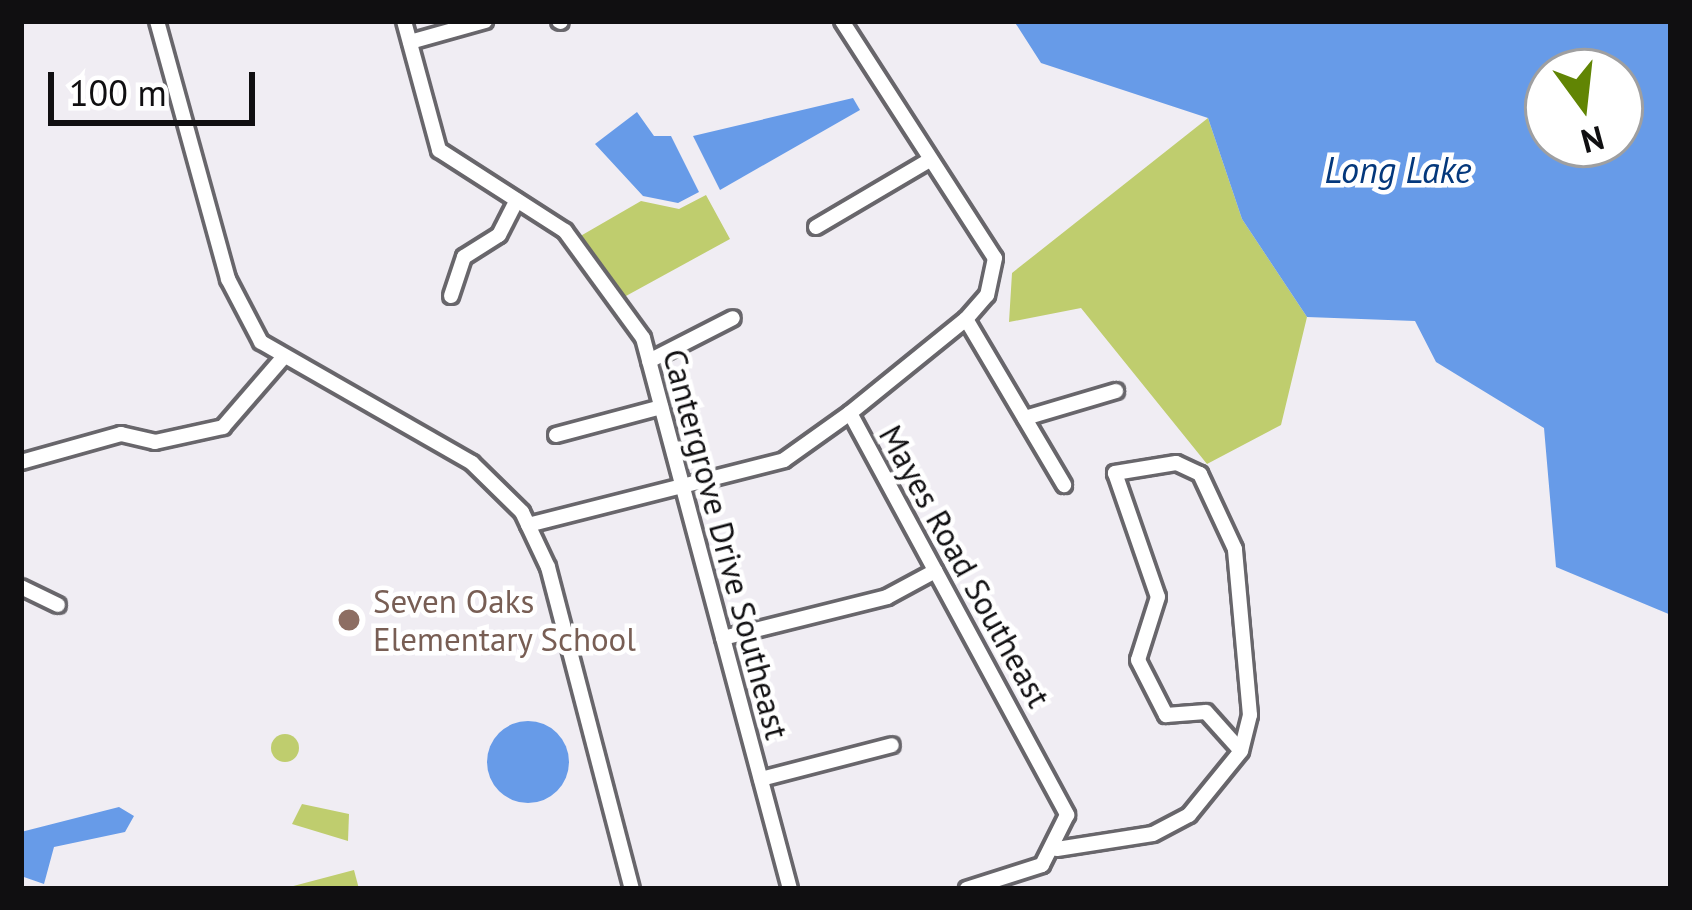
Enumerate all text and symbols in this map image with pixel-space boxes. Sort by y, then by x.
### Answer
scale bar [54,48,261,122]
north arrow [1524,48,1644,168]
text: 100 m [69,69,167,116]
text: N [1577,117,1609,164]
water label: Long Lake [1325,148,1471,192]
street label: Cantergrove Drive Southeast [655,345,797,743]
street label: Mayes Road Southeast [871,418,1059,714]
place label: Seven Oaks Elementary School [373,581,637,659]
marker: Seven Oaks Elementary School [336,607,362,633]

